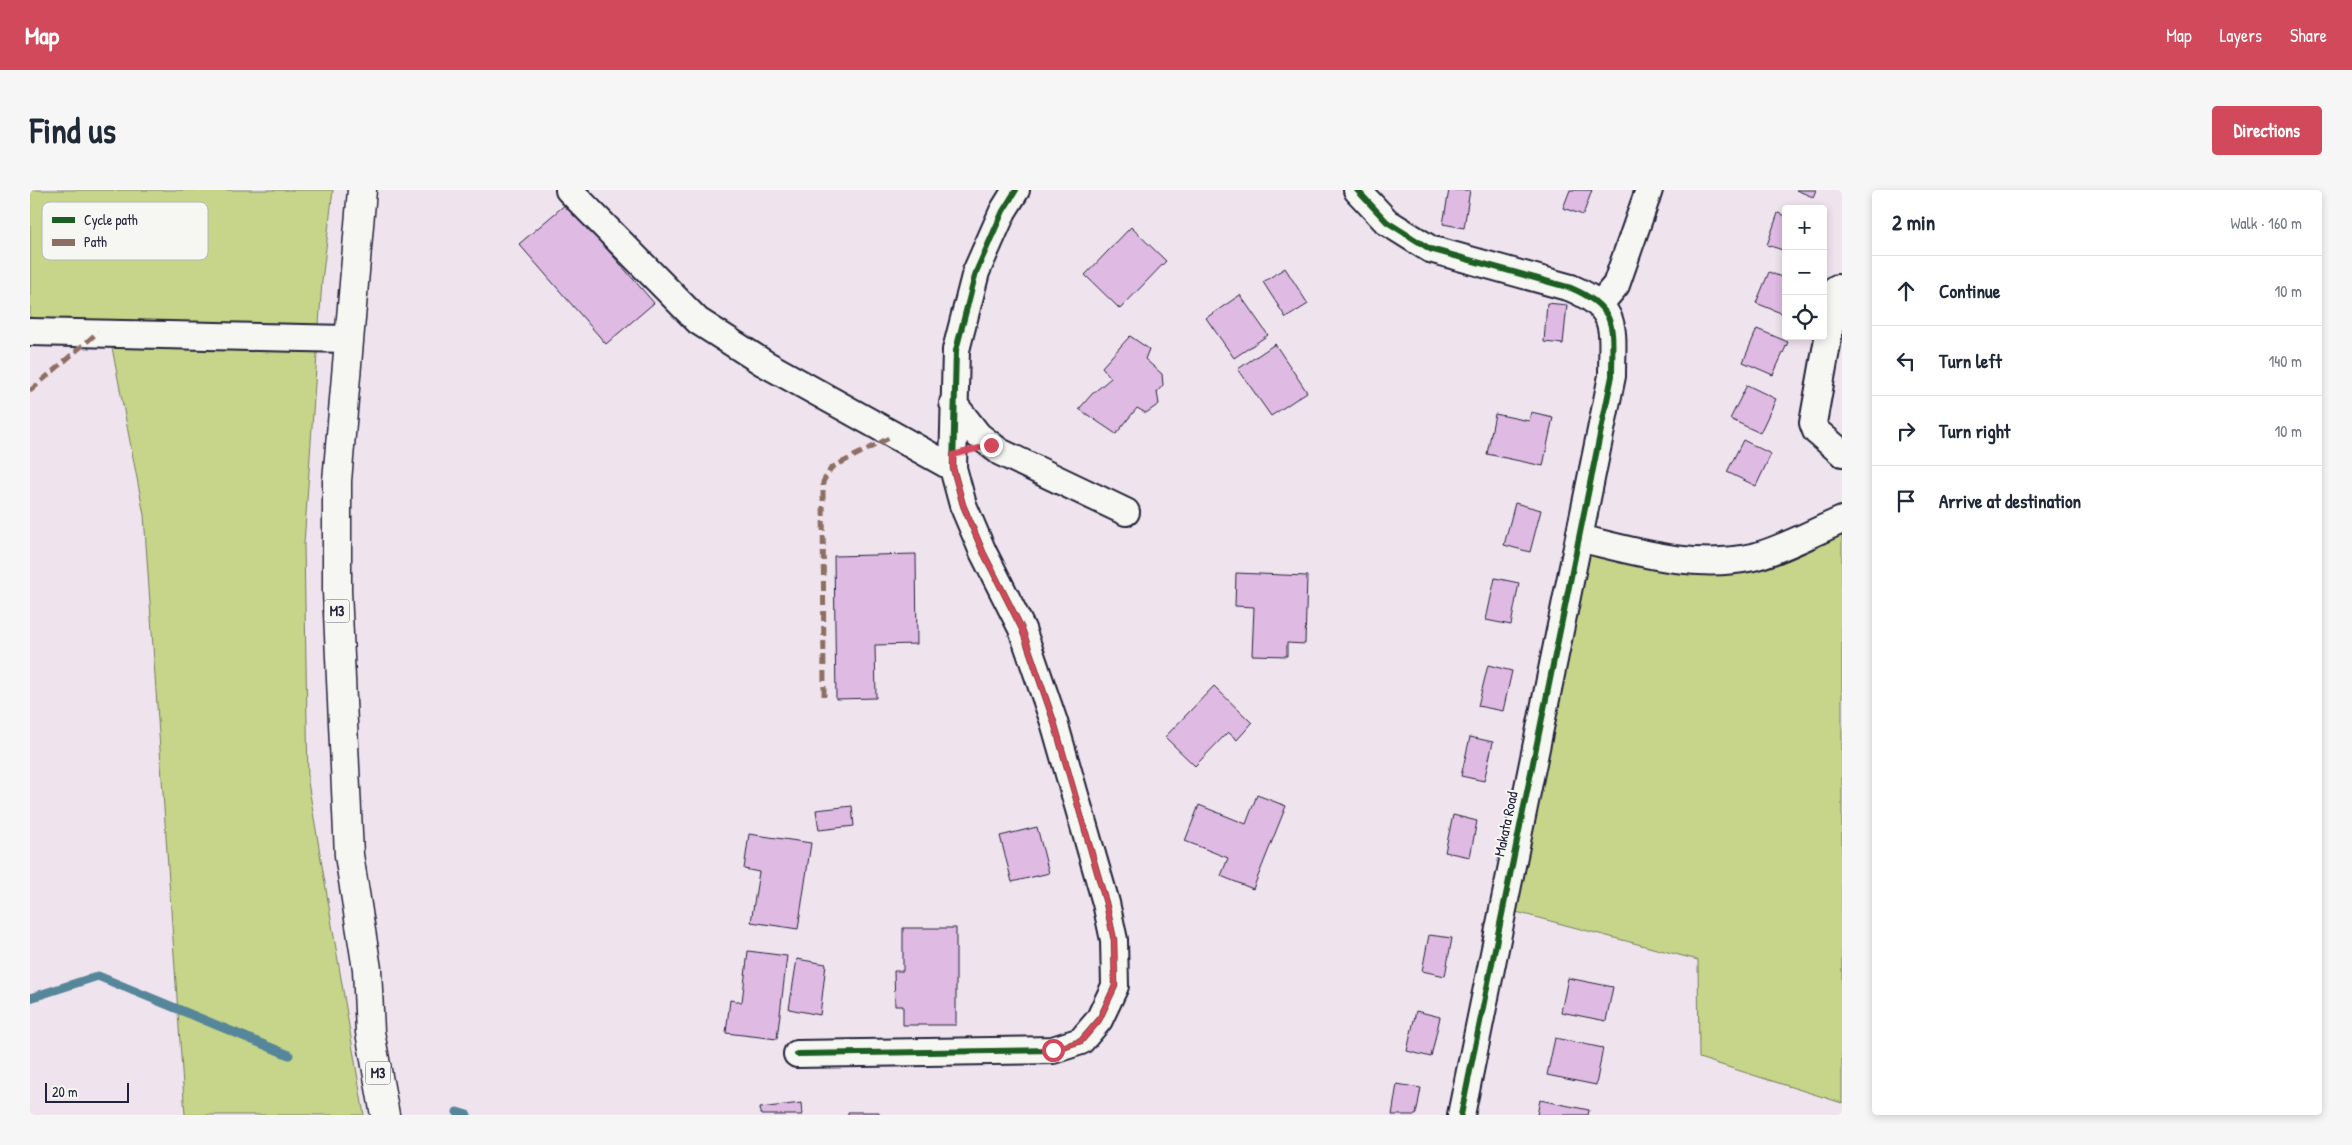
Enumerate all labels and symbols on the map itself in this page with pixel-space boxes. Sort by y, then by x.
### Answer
legend [42,202,208,260]
text: Cycle path [84,210,138,230]
text: Path [84,232,107,251]
route end [980,434,1003,457]
road number: M3 [324,600,350,622]
street label: Makata Road [1488,789,1523,858]
route start [1042,1039,1065,1062]
road number: M3 [366,1061,390,1084]
scale bar [45,1080,129,1103]

